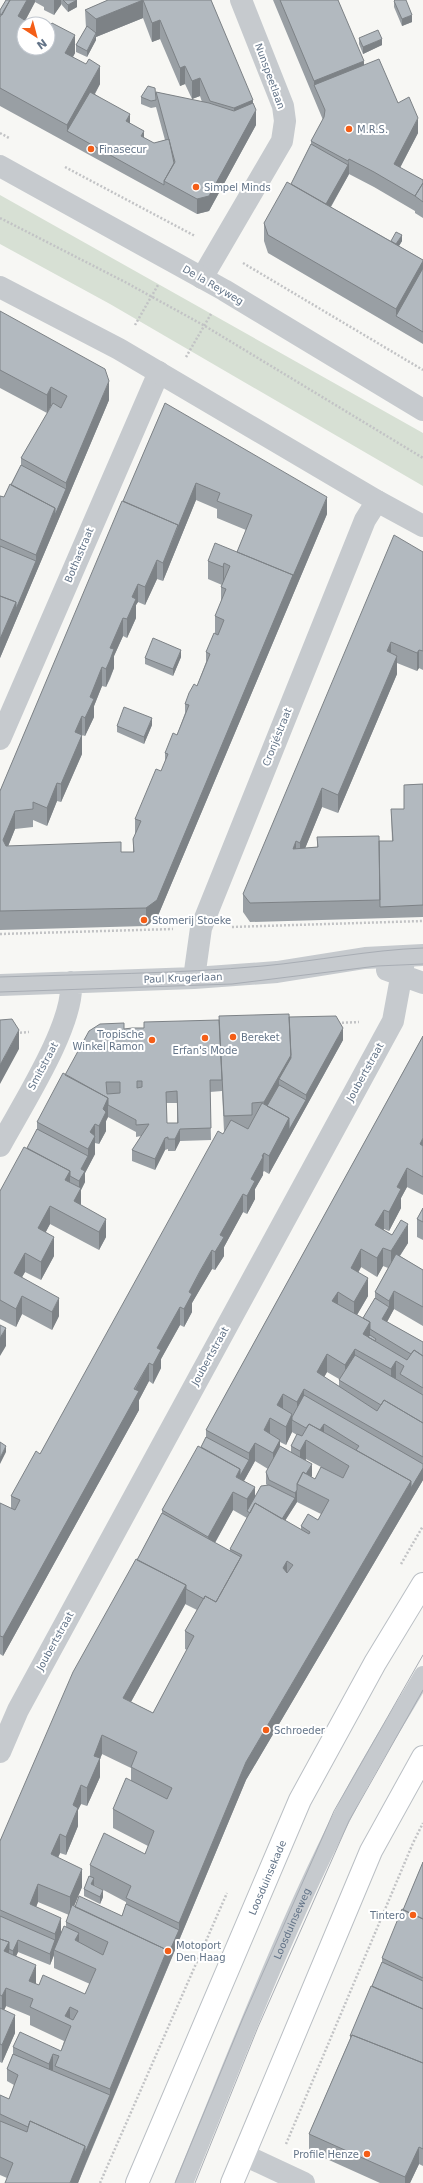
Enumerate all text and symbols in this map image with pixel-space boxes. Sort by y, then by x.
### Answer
north arrow [16,16,56,56]
text: N [34,36,49,52]
street label: Nunspeetlaan [253,42,287,110]
marker: M.R.S. [344,124,354,134]
place label: M.R.S. [357,124,388,135]
marker: Finasecur [86,144,96,154]
place label: Finasecur [99,144,147,155]
marker: Simpel Minds [191,182,201,192]
place label: Simpel Minds [204,182,271,193]
street label: De la Reyweg [181,263,245,307]
street label: Bothastraat [62,526,96,584]
street label: Cronjéstraat [260,706,294,768]
marker: Stomerij Stoeke [139,915,149,925]
place label: Stomerij Stoeke [152,915,231,926]
street label: Paul Krugerlaan [143,971,223,985]
place label: Tropische Winkel Ramon [73,1029,144,1052]
marker: Bereket [228,1032,238,1042]
place label: Bereket [241,1032,280,1043]
marker: Erfan's Mode [200,1033,210,1043]
marker: Tropische Winkel Ramon [147,1035,157,1045]
street label: Smitstraat [26,1040,60,1092]
street label: Joubertstraat [344,1041,386,1104]
place label: Erfan's Mode [173,1045,237,1056]
street label: Joubertstraat [189,1325,231,1388]
street label: Joubertstraat [34,1610,76,1673]
marker: Schroeder [261,1725,271,1735]
place label: Schroeder [274,1725,326,1736]
street label: Loosduinsekade [246,1838,288,1917]
street label: Loosduinseweg [271,1886,312,1961]
place label: Tintero [369,1910,405,1921]
marker: Tintero [408,1910,418,1920]
place label: Motoport Den Haag [176,1940,226,1963]
marker: Motoport Den Haag [163,1946,173,1956]
place label: Profile Henze [293,2149,359,2160]
marker: Profile Henze [362,2149,372,2159]

